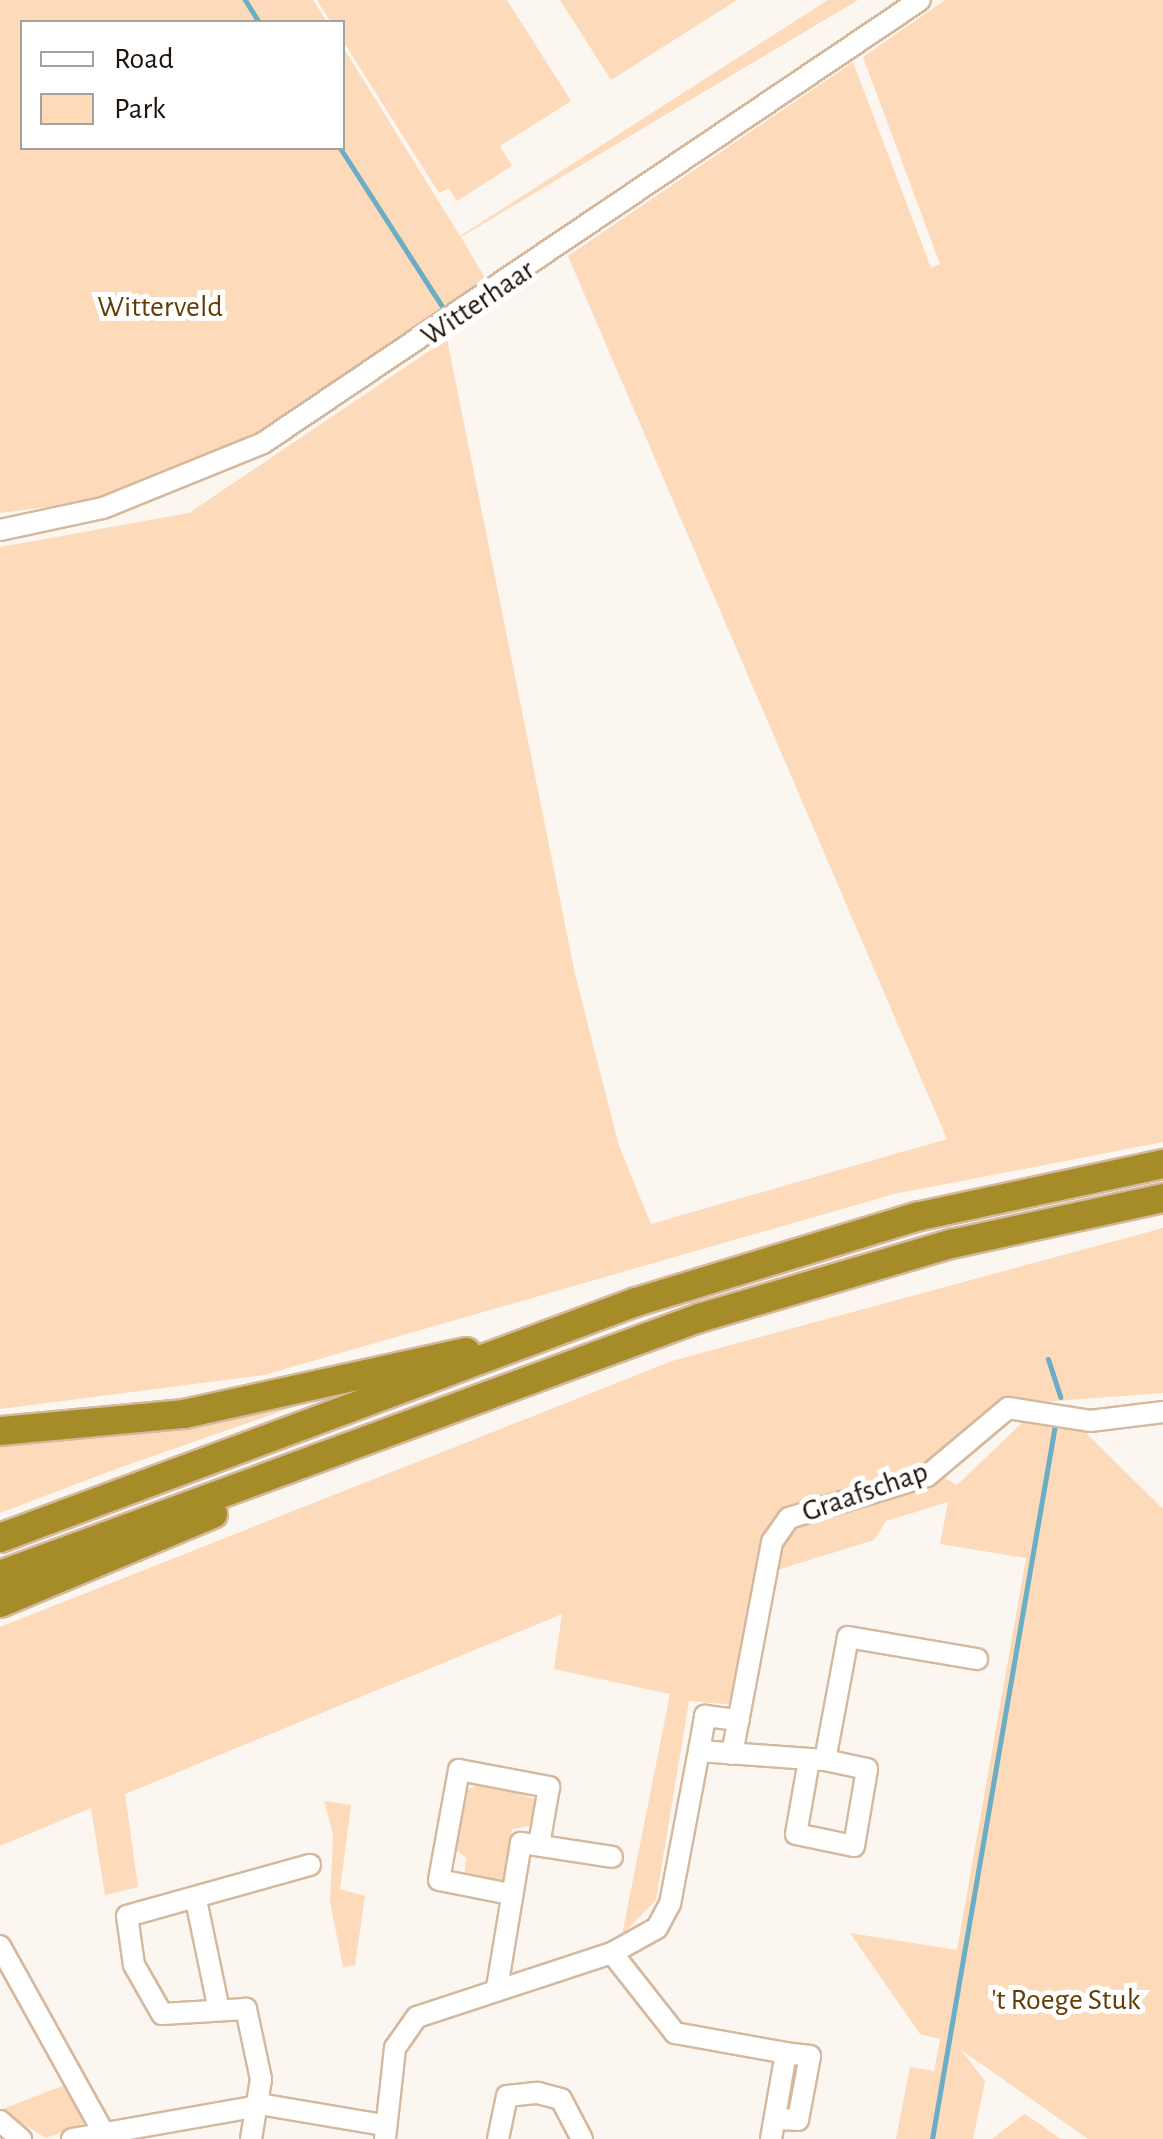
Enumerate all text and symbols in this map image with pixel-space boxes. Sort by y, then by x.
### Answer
legend [20,20,345,150]
text: Road [114,44,174,74]
text: Park [114,94,166,124]
street label: Witterhaar [414,252,542,354]
park label: Witterveld [97,289,223,325]
street label: Graafschap [797,1454,933,1530]
park label: 't Roege Stuk [992,1982,1140,2018]

